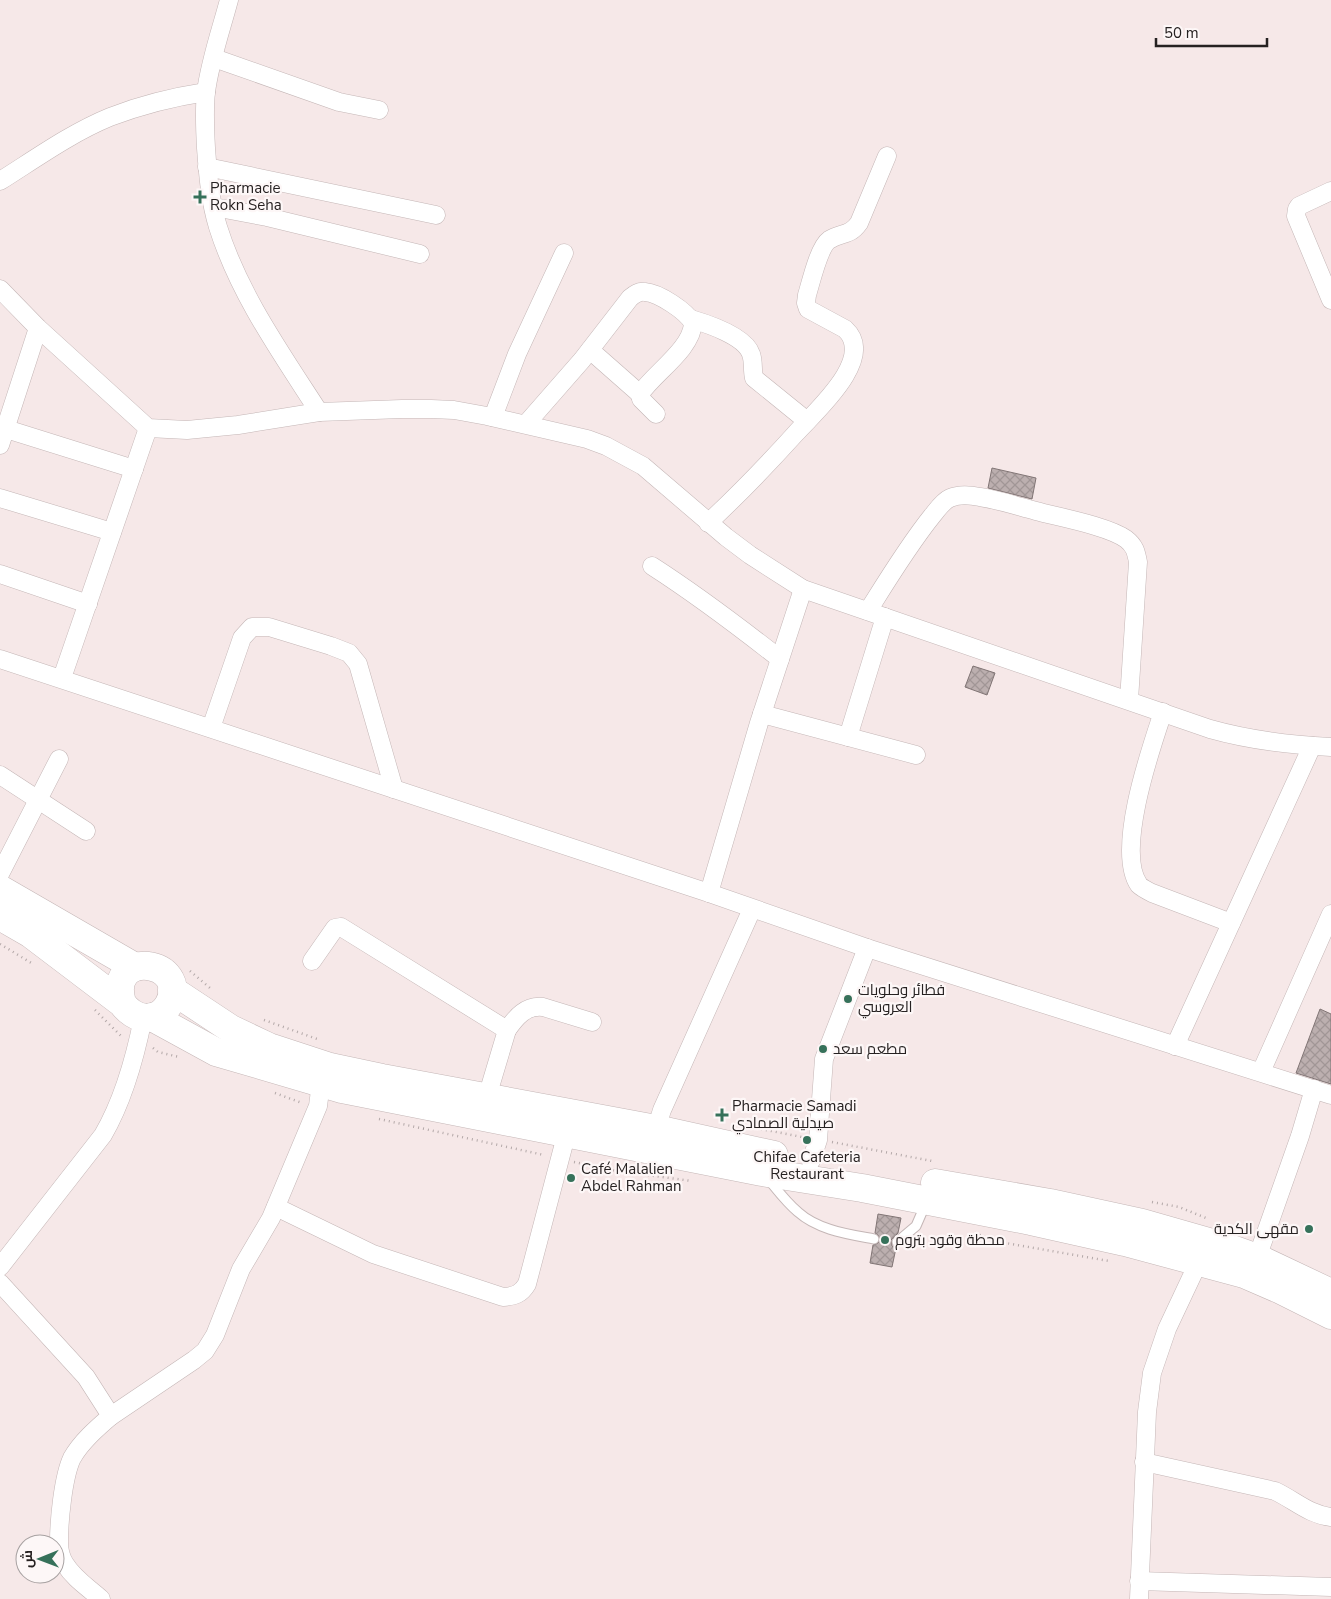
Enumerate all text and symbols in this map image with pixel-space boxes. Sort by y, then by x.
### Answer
scale bar [1156,15,1267,47]
text: 50 m [1164,23,1199,43]
place label: Pharmacie Rokn Seha [210,178,282,215]
marker: Pharmacie Rokn Seha [194,191,206,203]
place label: فطائر وحلويات العروسي [858,980,945,1019]
marker: فطائر وحلويات العروسي [842,993,854,1005]
place label: مطعم سعد [833,1039,907,1059]
marker: مطعم سعد [817,1043,829,1055]
place label: Pharmacie Samadi صيدلية الصمادي [732,1096,857,1135]
marker: Pharmacie Samadi صيدلية الصمادي [716,1109,728,1121]
marker: Chifae Cafeteria Restaurant [801,1134,813,1146]
place label: Chifae Cafeteria Restaurant [753,1147,861,1184]
place label: Café Malalien Abdel Rahman [581,1159,682,1196]
marker: Café Malalien Abdel Rahman [565,1172,577,1184]
place label: مقهى الكدية [1214,1219,1299,1239]
marker: مقهى الكدية [1303,1223,1315,1235]
place label: محطة وقود بتروم [895,1230,1005,1250]
marker: محطة وقود بتروم [879,1234,891,1246]
north arrow [15,1534,65,1584]
text: ش [18,1550,37,1568]

